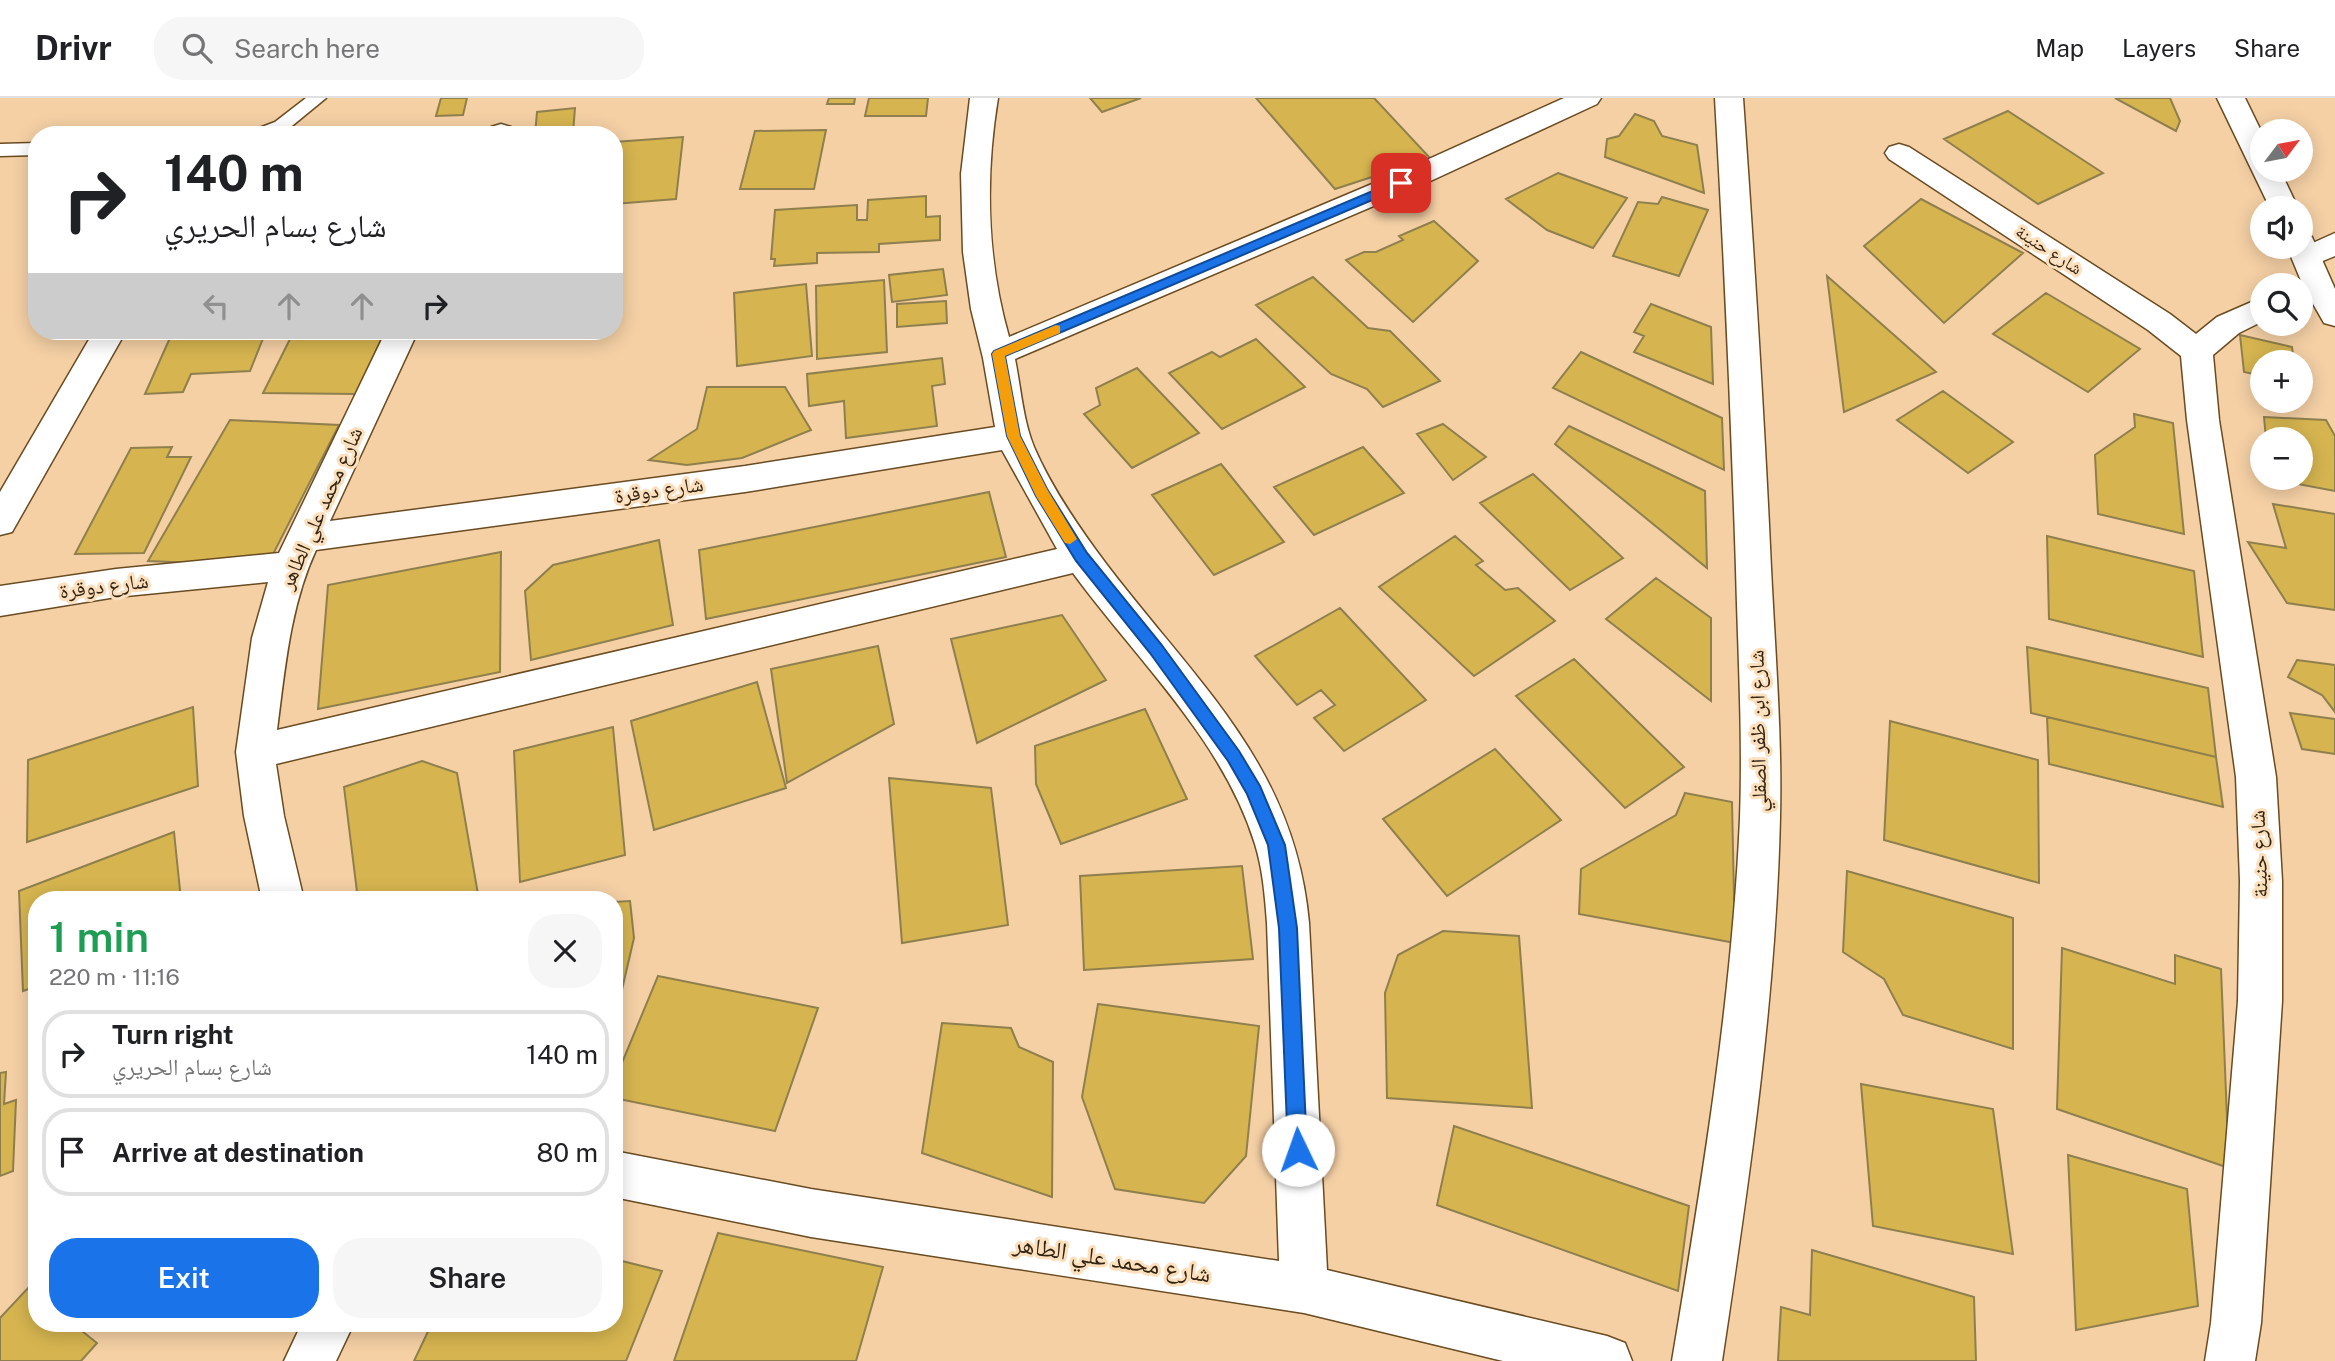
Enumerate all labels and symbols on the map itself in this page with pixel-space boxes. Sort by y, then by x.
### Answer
north arrow [2250,119,2314,182]
pin [1371,153,1431,213]
street label: شارع حنينة [2011,220,2087,280]
street label: شارع محمد علي الطاهر [273,423,371,595]
street label: شارع دوقرة [613,471,705,509]
street label: شارع دوقرة [58,568,150,604]
street label: شارع ابن ظفر الصقلي [1744,650,1776,812]
street label: شارع حنينة [2244,810,2274,898]
position arrow [1261,1113,1335,1187]
street label: شارع محمد علي الطاهر [1009,1228,1213,1293]

